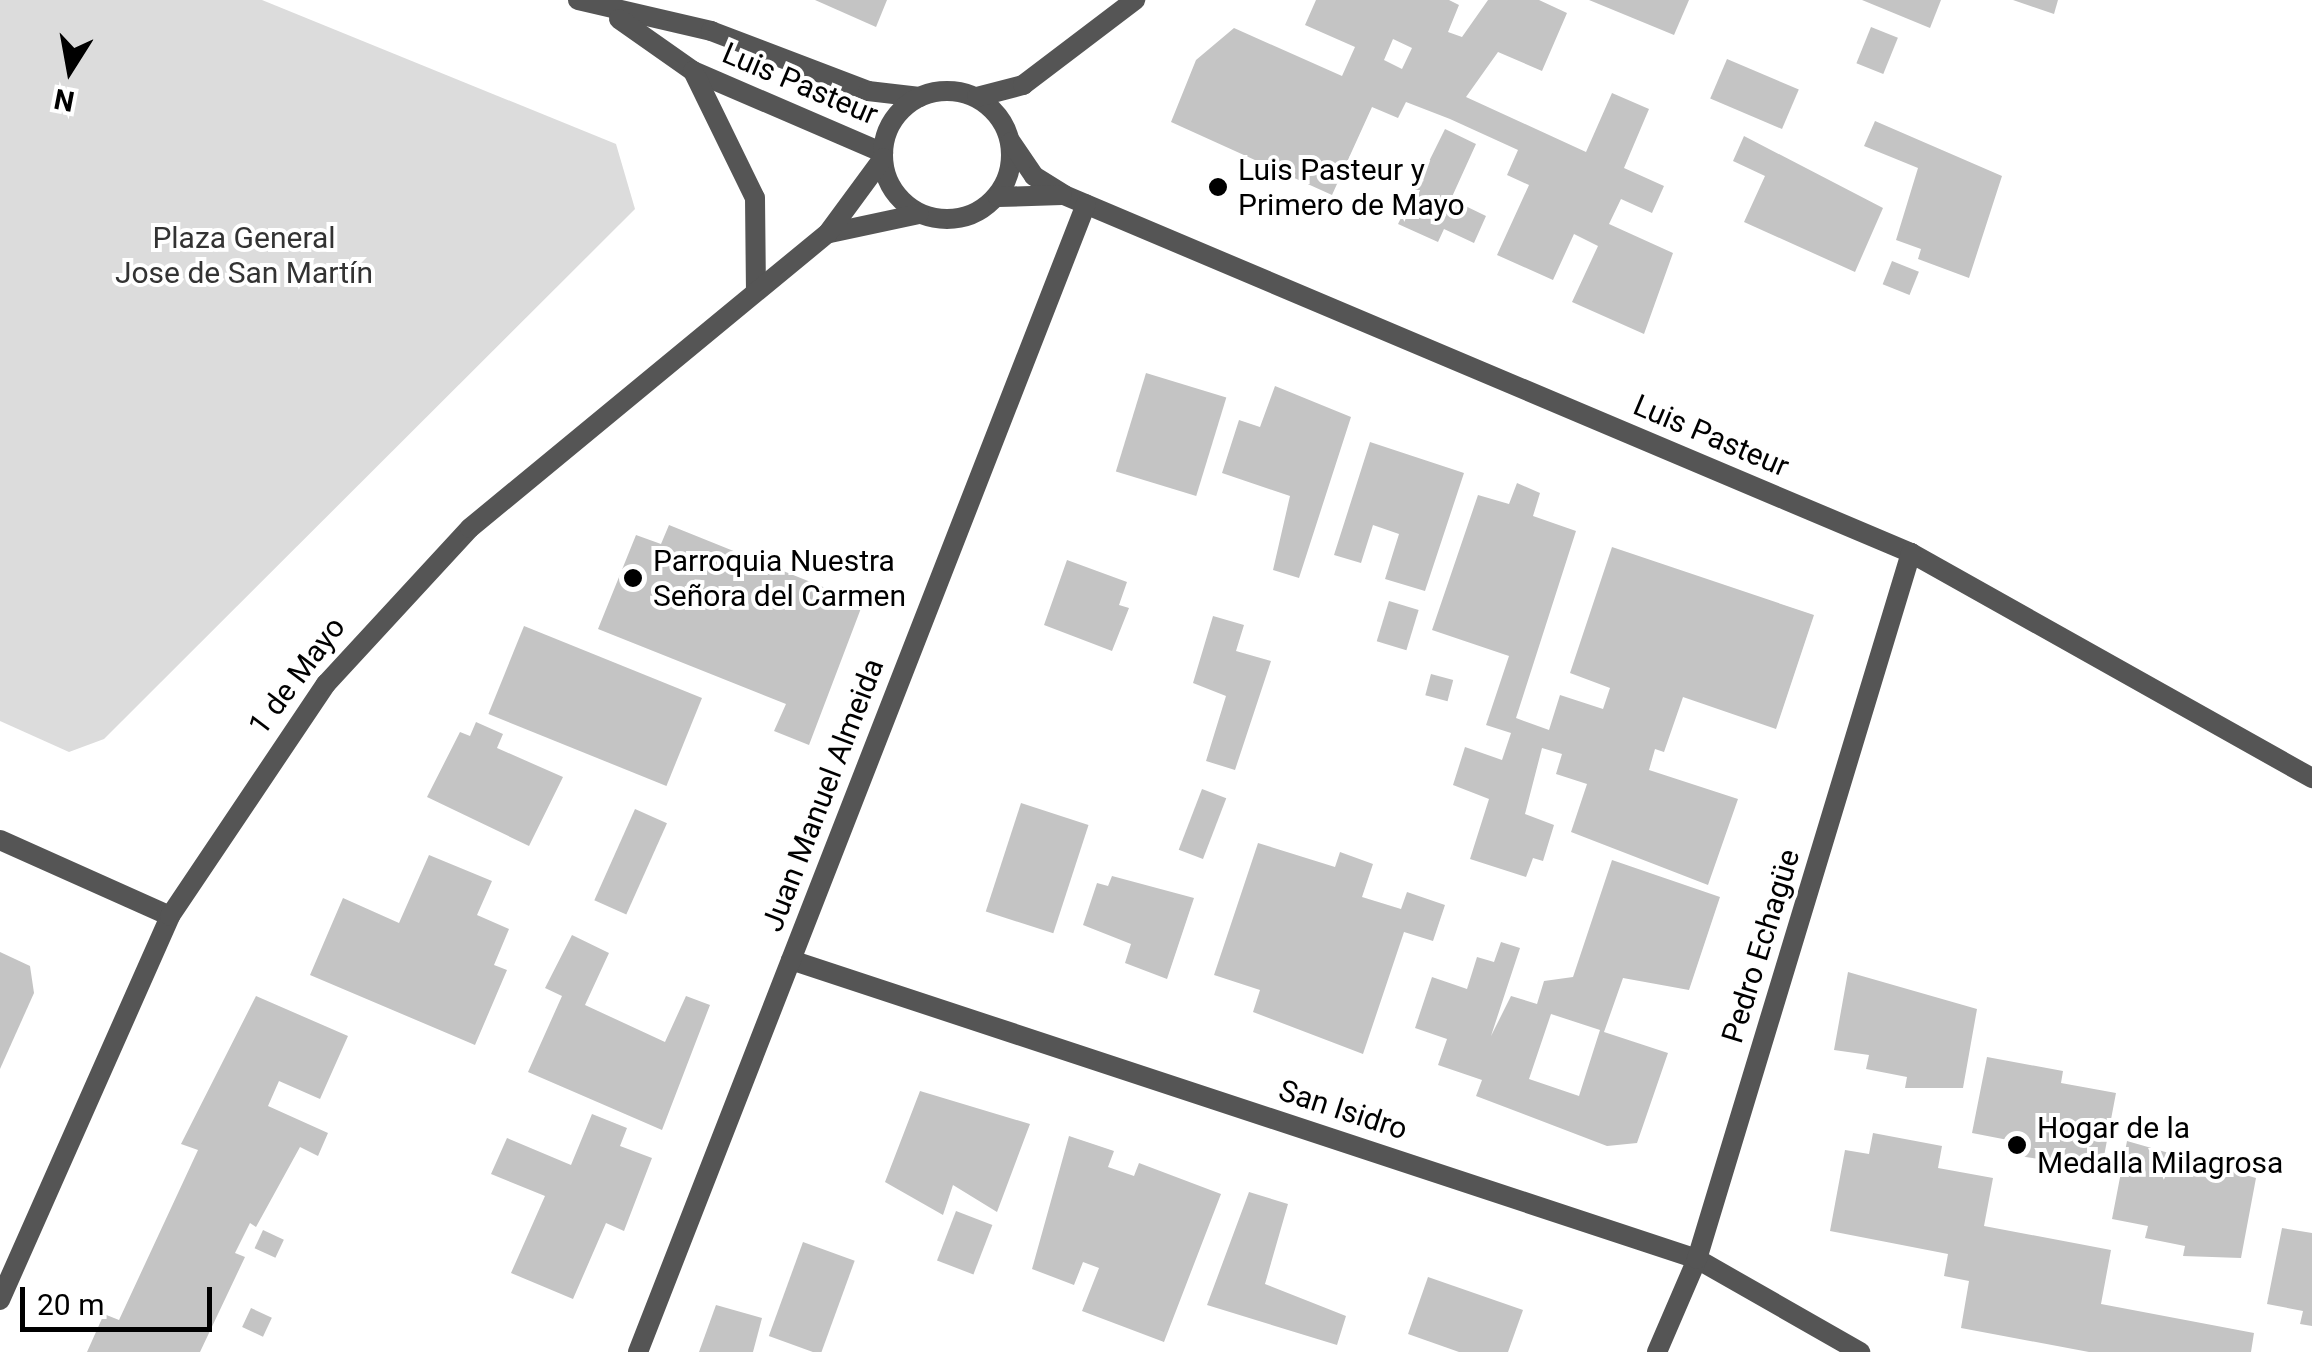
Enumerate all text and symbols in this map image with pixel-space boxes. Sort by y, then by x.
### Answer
north arrow [20,20,120,120]
street label: Luis Pasteur [717,35,883,133]
text: N [51,82,77,118]
place label: Luis Pasteur y Primero de Mayo [1238,152,1465,222]
marker: Luis Pasteur y Primero de Mayo [1207,176,1229,198]
park label: Plaza General Jose de San Martín [115,220,373,290]
street label: Luis Pasteur [1628,387,1794,485]
place label: Parroquia Nuestra Señora del Carmen [653,543,906,614]
marker: Parroquia Nuestra Señora del Carmen [622,567,644,589]
street label: 1 de Mayo [241,610,353,742]
street label: Juan Manuel Almeida [754,654,892,936]
street label: Pedro Echagüe [1714,845,1808,1047]
street label: San Isidro [1274,1072,1412,1148]
place label: Hogar de la Medalla Milagrosa [2037,1110,2283,1180]
marker: Hogar de la Medalla Milagrosa [2006,1134,2028,1156]
scale bar [25,1267,218,1329]
text: 20 m [37,1287,104,1322]

